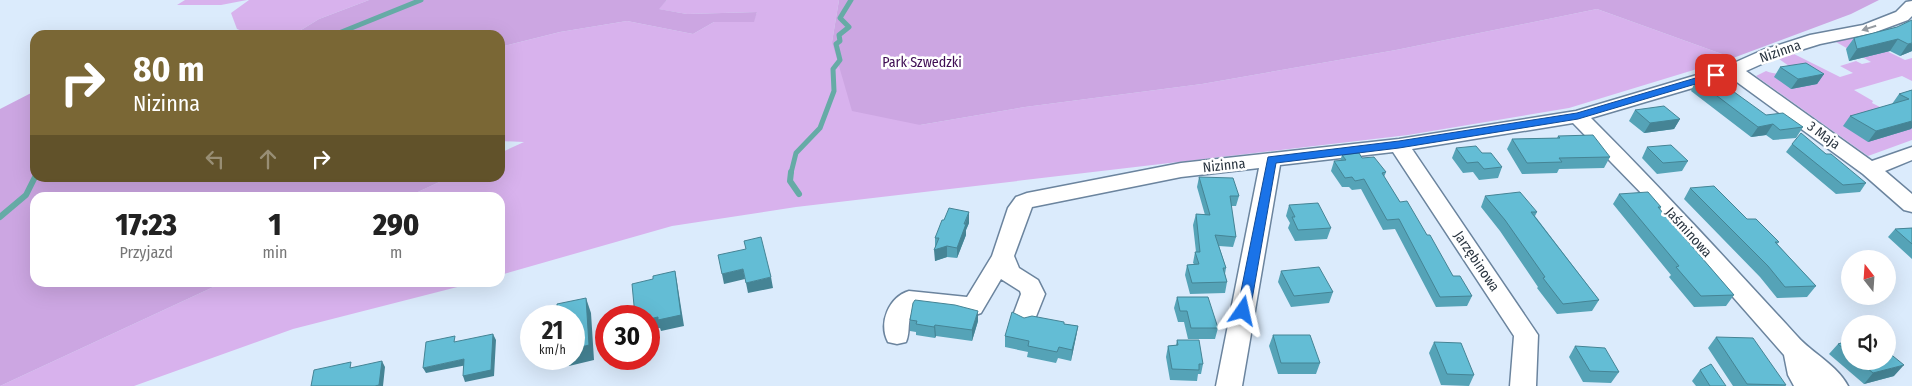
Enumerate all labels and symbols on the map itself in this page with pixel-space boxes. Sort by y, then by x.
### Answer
one-way arrow [1862,24,1877,32]
street label: Nizinna [1757,36,1803,66]
park label: Park Szwedzki [882,54,962,71]
pin [1695,54,1737,96]
street label: 3 Maja [1804,118,1844,153]
street label: Nizinna [1202,155,1246,176]
street label: Jaśminowa [1662,204,1716,261]
street label: Jarzębinowa [1450,228,1503,295]
north arrow [1841,250,1896,305]
position arrow [1216,284,1268,336]
speed limit sign: 30 [595,305,660,370]

